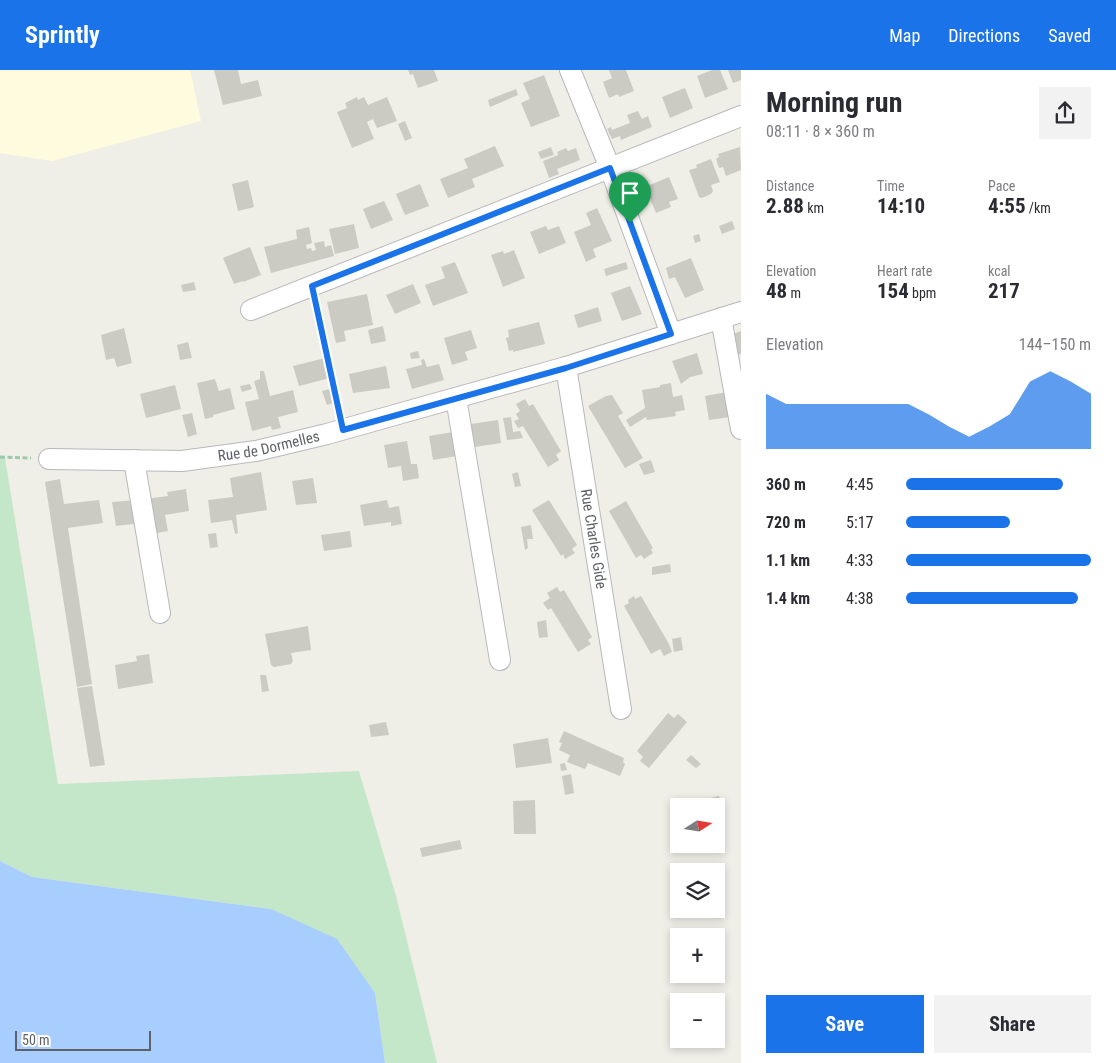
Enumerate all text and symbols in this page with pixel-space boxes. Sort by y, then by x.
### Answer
text: Sprintly [25,21,100,49]
text: Map [889,25,920,46]
text: Directions [948,25,1020,46]
text: Saved [1048,25,1091,46]
text: Morning run [766,86,902,119]
button: share [1039,87,1091,139]
text: 08:11 · 8 × 360 m [766,122,875,141]
pin [609,172,651,223]
text: Distance [766,178,814,194]
text: Time [877,178,905,194]
text: Pace [988,178,1015,194]
icon: arrive [616,179,644,207]
text: 2.88 [766,194,804,218]
text: 14:10 [877,194,925,218]
text: 4:55 [988,194,1026,218]
text: km [804,200,824,216]
text: /km [1026,200,1051,216]
text: Elevation [766,263,816,279]
text: Heart rate [877,263,932,279]
text: kcal [988,263,1011,279]
text: 48 [766,279,787,303]
text: 154 [877,279,909,303]
text: 217 [988,279,1020,303]
text: m [787,285,801,301]
text: bpm [909,285,936,301]
text: Elevation [766,335,824,354]
text: 144–150 m [1019,335,1091,354]
street label: Rue de Dormelles [217,427,321,465]
text: 360 m [766,475,806,494]
text: 4:45 [846,475,873,494]
street label: Rue Charles Gide [577,488,611,590]
text: 720 m [766,513,806,532]
text: 5:17 [846,513,873,532]
text: 1.1 km [766,551,810,570]
text: 4:33 [846,551,873,570]
text: 1.4 km [766,589,810,608]
text: 4:38 [846,589,873,608]
north arrow [670,798,725,852]
map controls [670,798,725,1048]
button: layers [670,863,725,918]
button: + [670,928,725,983]
button: − [670,993,725,1048]
button: Save [766,995,924,1053]
button: Share [934,995,1091,1053]
scale bar [15,1028,151,1051]
text: 50 m [22,1032,50,1048]

